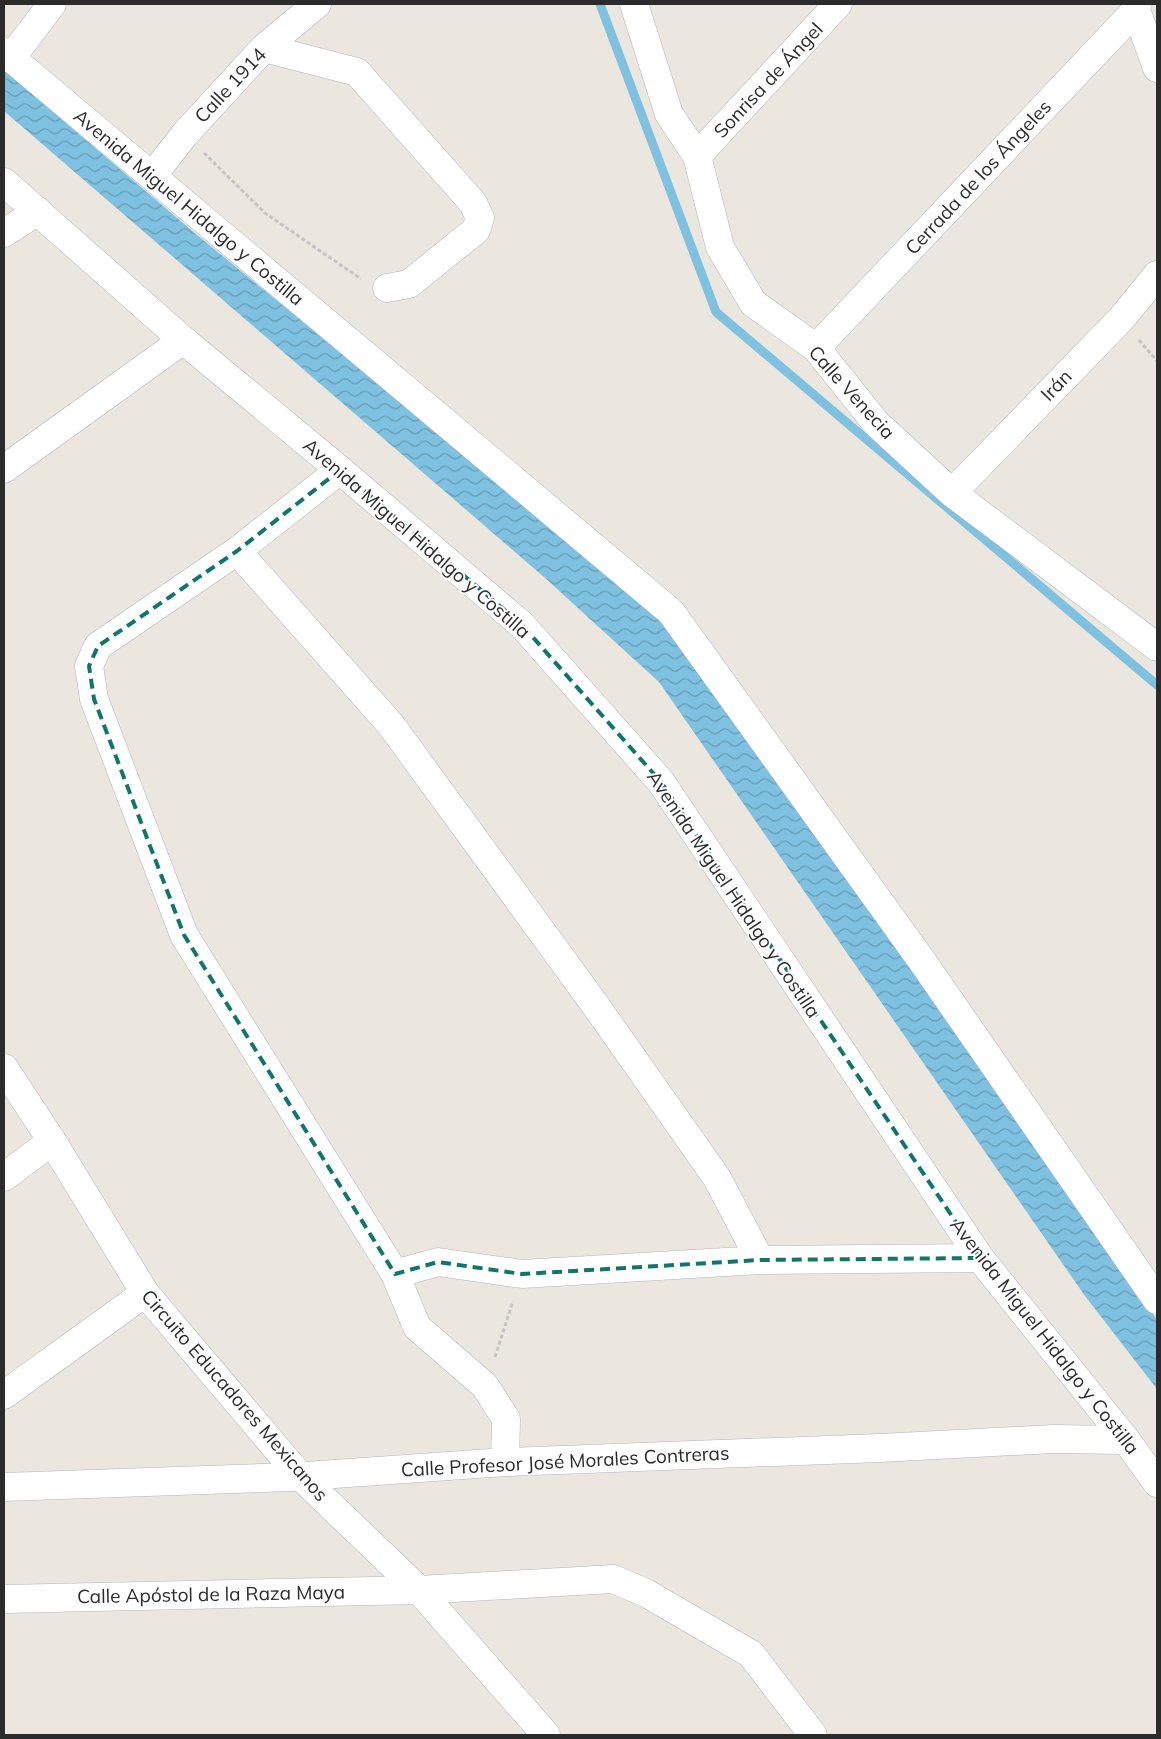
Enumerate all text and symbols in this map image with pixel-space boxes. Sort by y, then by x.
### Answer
street label: Sonrisa de Ángel [708,17,828,143]
street label: Calle 1914 [189,42,271,128]
street label: Cerrada de los Ángeles [900,95,1056,259]
street label: Avenida Miguel Hidalgo y Costilla [69,104,309,310]
street label: Calle Venecia [804,340,900,444]
street label: Irán [1035,364,1077,406]
street label: Avenida Miguel Hidalgo y Costilla [299,433,535,643]
street label: Avenida Miguel Hidalgo y Costilla [642,766,826,1022]
street label: Avenida Miguel Hidalgo y Costilla [945,1213,1145,1459]
street label: Circuito Educadores Mexicanos [136,1284,334,1506]
street label: Calle Profesor José Morales Contreras [400,1440,730,1482]
street label: Calle Apóstol de la Raza Maya [77,1580,345,1608]

